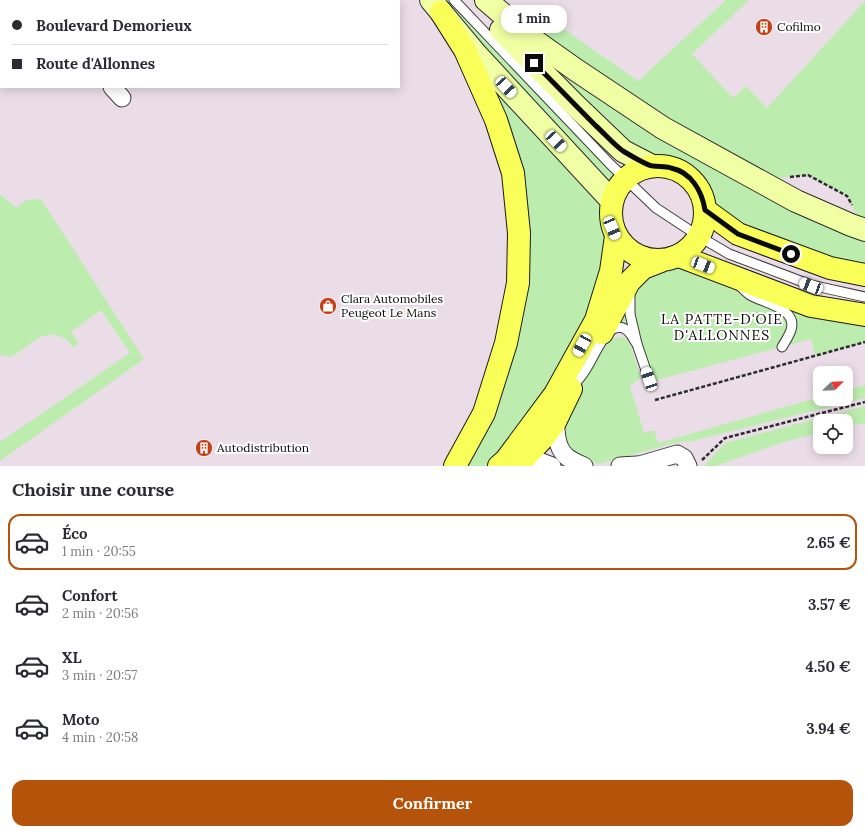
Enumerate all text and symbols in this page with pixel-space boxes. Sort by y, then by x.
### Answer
callout: 1 min [501,5,567,33]
text: 1 min [517,10,551,27]
text: Boulevard Demorieux [36,16,192,35]
building icon: Cofilmo [754,17,774,37]
place label: Cofilmo [777,19,821,34]
text: Route d'Allonnes [36,54,155,73]
route end [525,54,543,72]
car [493,74,519,100]
car [543,128,569,154]
car [602,215,622,241]
route start [782,245,800,263]
car [690,255,716,275]
car [798,276,824,296]
place label: Clara Automobiles Peugeot Le Mans [341,291,444,320]
shop icon: Clara Automobiles Peugeot Le Mans [318,296,338,316]
district label: LA PATTE-D'OIE D'ALLONNES [661,310,783,344]
car [571,332,593,358]
car [639,366,659,392]
north arrow [813,366,853,406]
map controls [813,366,853,454]
button: locate [813,414,853,454]
building icon: Autodistribution [194,438,214,458]
place label: Autodistribution [216,440,309,455]
text: Choisir une course [12,478,174,501]
icon: car [14,524,50,560]
text: Éco [62,524,88,543]
text: 2.65 € [807,533,851,552]
text: 1 min · 20:55 [62,543,136,560]
icon: car [14,586,50,622]
text: Confort [62,586,118,605]
text: 3.57 € [808,595,851,614]
text: 2 min · 20:56 [62,605,139,622]
icon: car [14,648,50,684]
text: XL [62,648,82,667]
text: 4.50 € [806,657,851,676]
text: 3 min · 20:57 [62,667,137,684]
icon: car [14,710,50,746]
text: Moto [62,710,99,729]
text: 3.94 € [806,719,851,738]
text: 4 min · 20:58 [62,729,138,746]
button: Confirmer [12,780,853,826]

